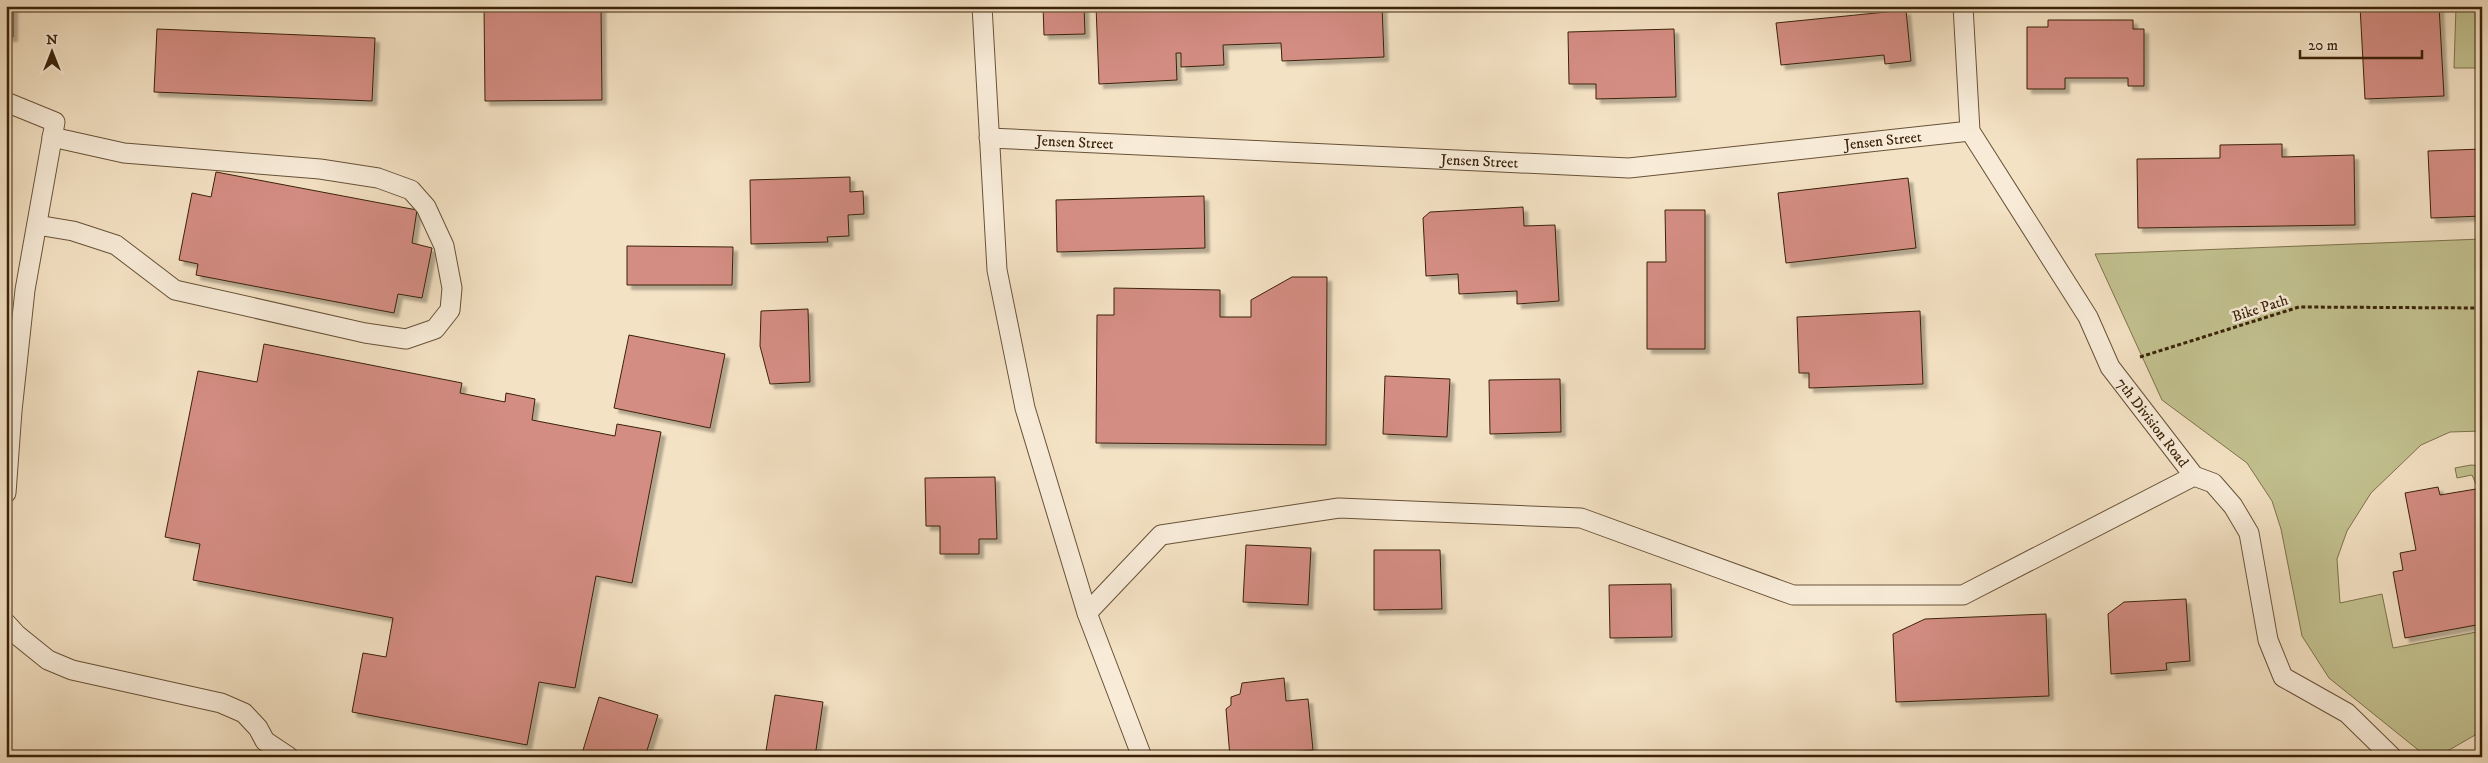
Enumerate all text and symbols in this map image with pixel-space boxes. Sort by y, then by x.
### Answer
north arrow [28,28,78,78]
scale bar [2300,28,2423,60]
text: N [46,31,58,49]
text: 20 m [2308,36,2338,55]
street label: Jensen Street [1841,127,1923,155]
street label: Jensen Street [1034,131,1114,154]
street label: Jensen Street [1438,150,1519,173]
street label: Bike Path [2230,290,2291,326]
street label: 7th Division Road [2112,374,2193,472]

